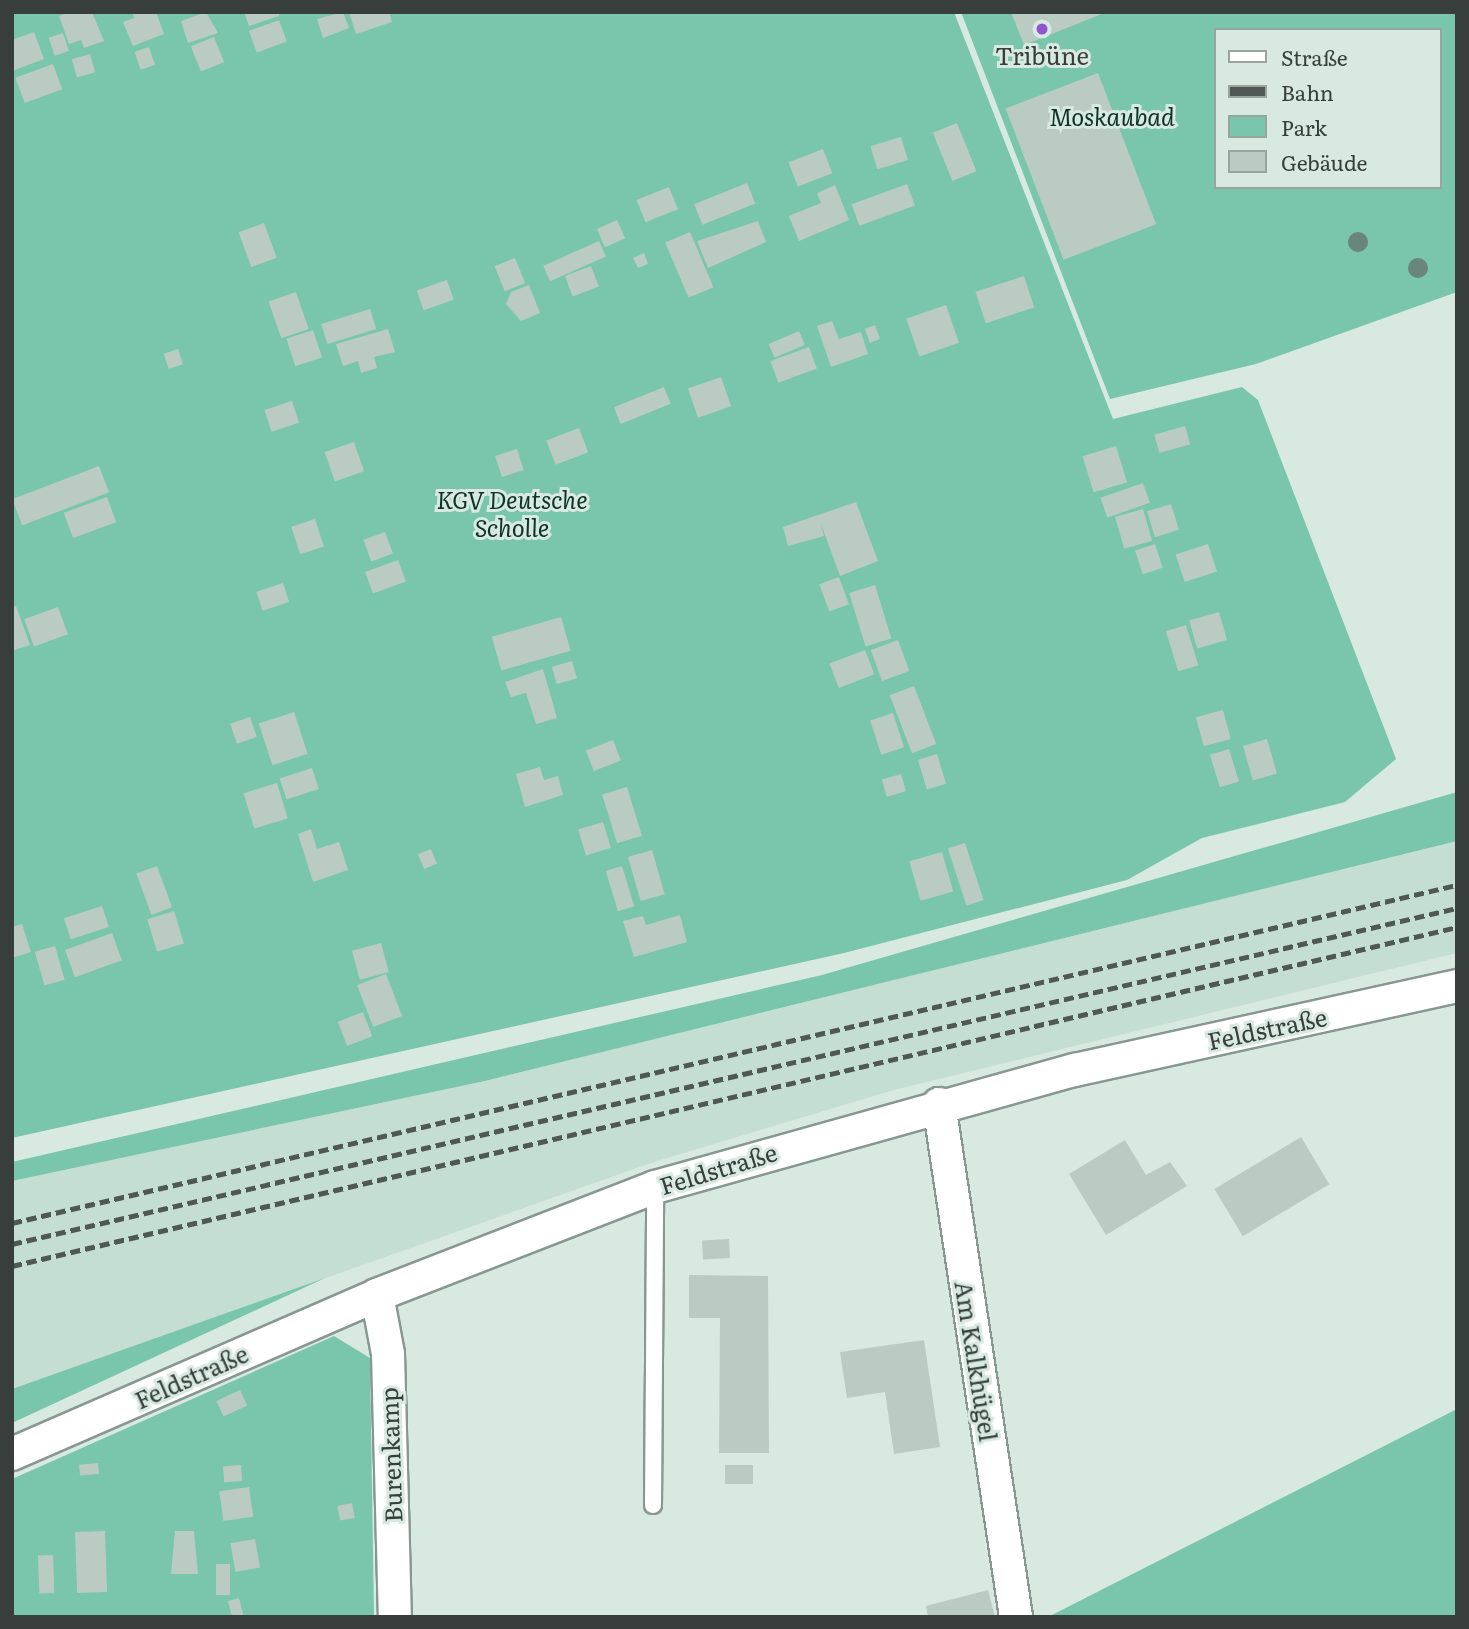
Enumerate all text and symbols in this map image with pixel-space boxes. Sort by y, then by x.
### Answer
marker: Tribüne [1034,21,1050,37]
legend [1214,28,1441,189]
place label: Tribüne [995,41,1089,69]
text: Straße [1281,41,1348,72]
text: Bahn [1281,76,1334,107]
park label: Moskaubad [1049,102,1175,130]
text: Park [1281,111,1327,142]
text: Gebäude [1281,146,1367,177]
park label: KGV Deutsche Scholle [436,485,588,541]
street label: Feldstraße [1205,1001,1329,1055]
street label: Feldstraße [656,1137,780,1199]
street label: Am Kalkhügel [950,1279,1004,1443]
street label: Feldstraße [130,1338,252,1414]
street label: Burenkamp [373,1387,407,1523]

